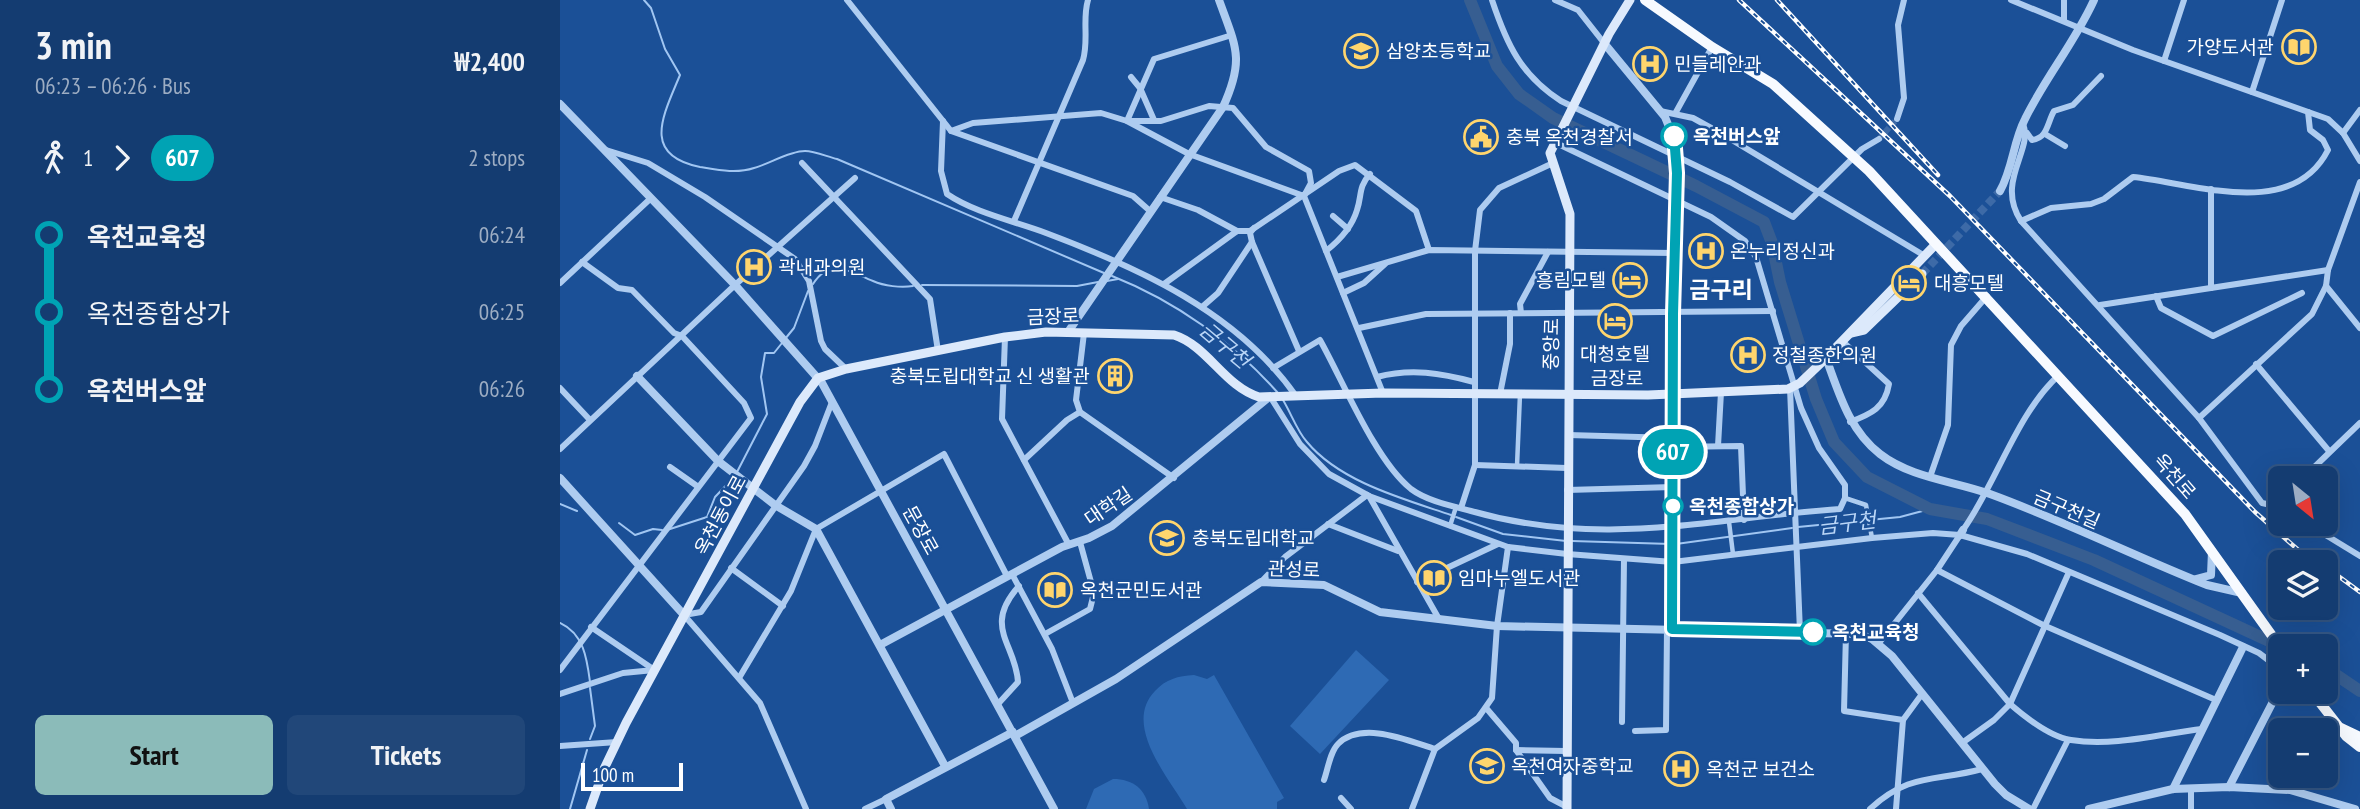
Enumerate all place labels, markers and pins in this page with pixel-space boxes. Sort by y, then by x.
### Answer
library icon: 가양도서관 [2280,28,2318,66]
school or university icon: 삼양초등학교 [1342,32,1380,70]
place label: 가양도서관 [2187,35,2274,59]
place label: 삼양초등학교 [1386,39,1491,63]
hospital icon: 민들레안과 [1631,45,1669,83]
place label: 민들레안과 [1674,52,1761,76]
public building icon: 충북 옥천경찰서 [1462,118,1500,156]
marker: 옥천버스앞 [1661,123,1687,149]
place label: 옥천버스앞 [1693,124,1780,148]
place label: 충북 옥천경찰서 [1506,125,1632,149]
hospital icon: 온누리정신과 [1687,232,1725,270]
place label: 온누리정신과 [1730,239,1835,263]
hospital icon: 곽내과의원 [735,248,773,286]
place label: 곽내과의원 [778,255,865,279]
hotel icon: 흥림모텔 [1611,261,1649,299]
hotel icon: 대흥모텔 [1890,264,1928,302]
place label: 흥림모텔 [1536,268,1606,292]
place label: 대흥모텔 [1934,271,2004,295]
hotel icon: 대청호텔 [1596,302,1634,340]
hospital icon: 정철종한의원 [1729,336,1767,374]
place label: 대청호텔 [1580,342,1650,366]
place label: 정철종한의원 [1772,343,1877,367]
building icon: 충북도립대학교 신 생활관 [1096,357,1134,395]
place label: 충북도립대학교 신 생활관 [890,364,1090,388]
place label: 옥천종합상가 [1689,494,1794,518]
marker: 옥천종합상가 [1663,496,1683,516]
school or university icon: 충북도립대학교 [1148,519,1186,557]
place label: 충북도립대학교 [1192,526,1314,550]
library icon: 임마누엘도서관 [1415,559,1453,597]
place label: 임마누엘도서관 [1458,566,1580,590]
library icon: 옥천군민도서관 [1036,571,1074,609]
place label: 옥천군민도서관 [1080,578,1202,602]
marker: 옥천교육청 [1800,619,1826,645]
place label: 옥천교육청 [1832,620,1919,644]
school or university icon: 옥천여자중학교 [1468,747,1506,785]
hospital icon: 옥천군 보건소 [1662,750,1700,788]
place label: 옥천여자중학교 [1511,754,1633,778]
place label: 옥천군 보건소 [1706,757,1815,781]

